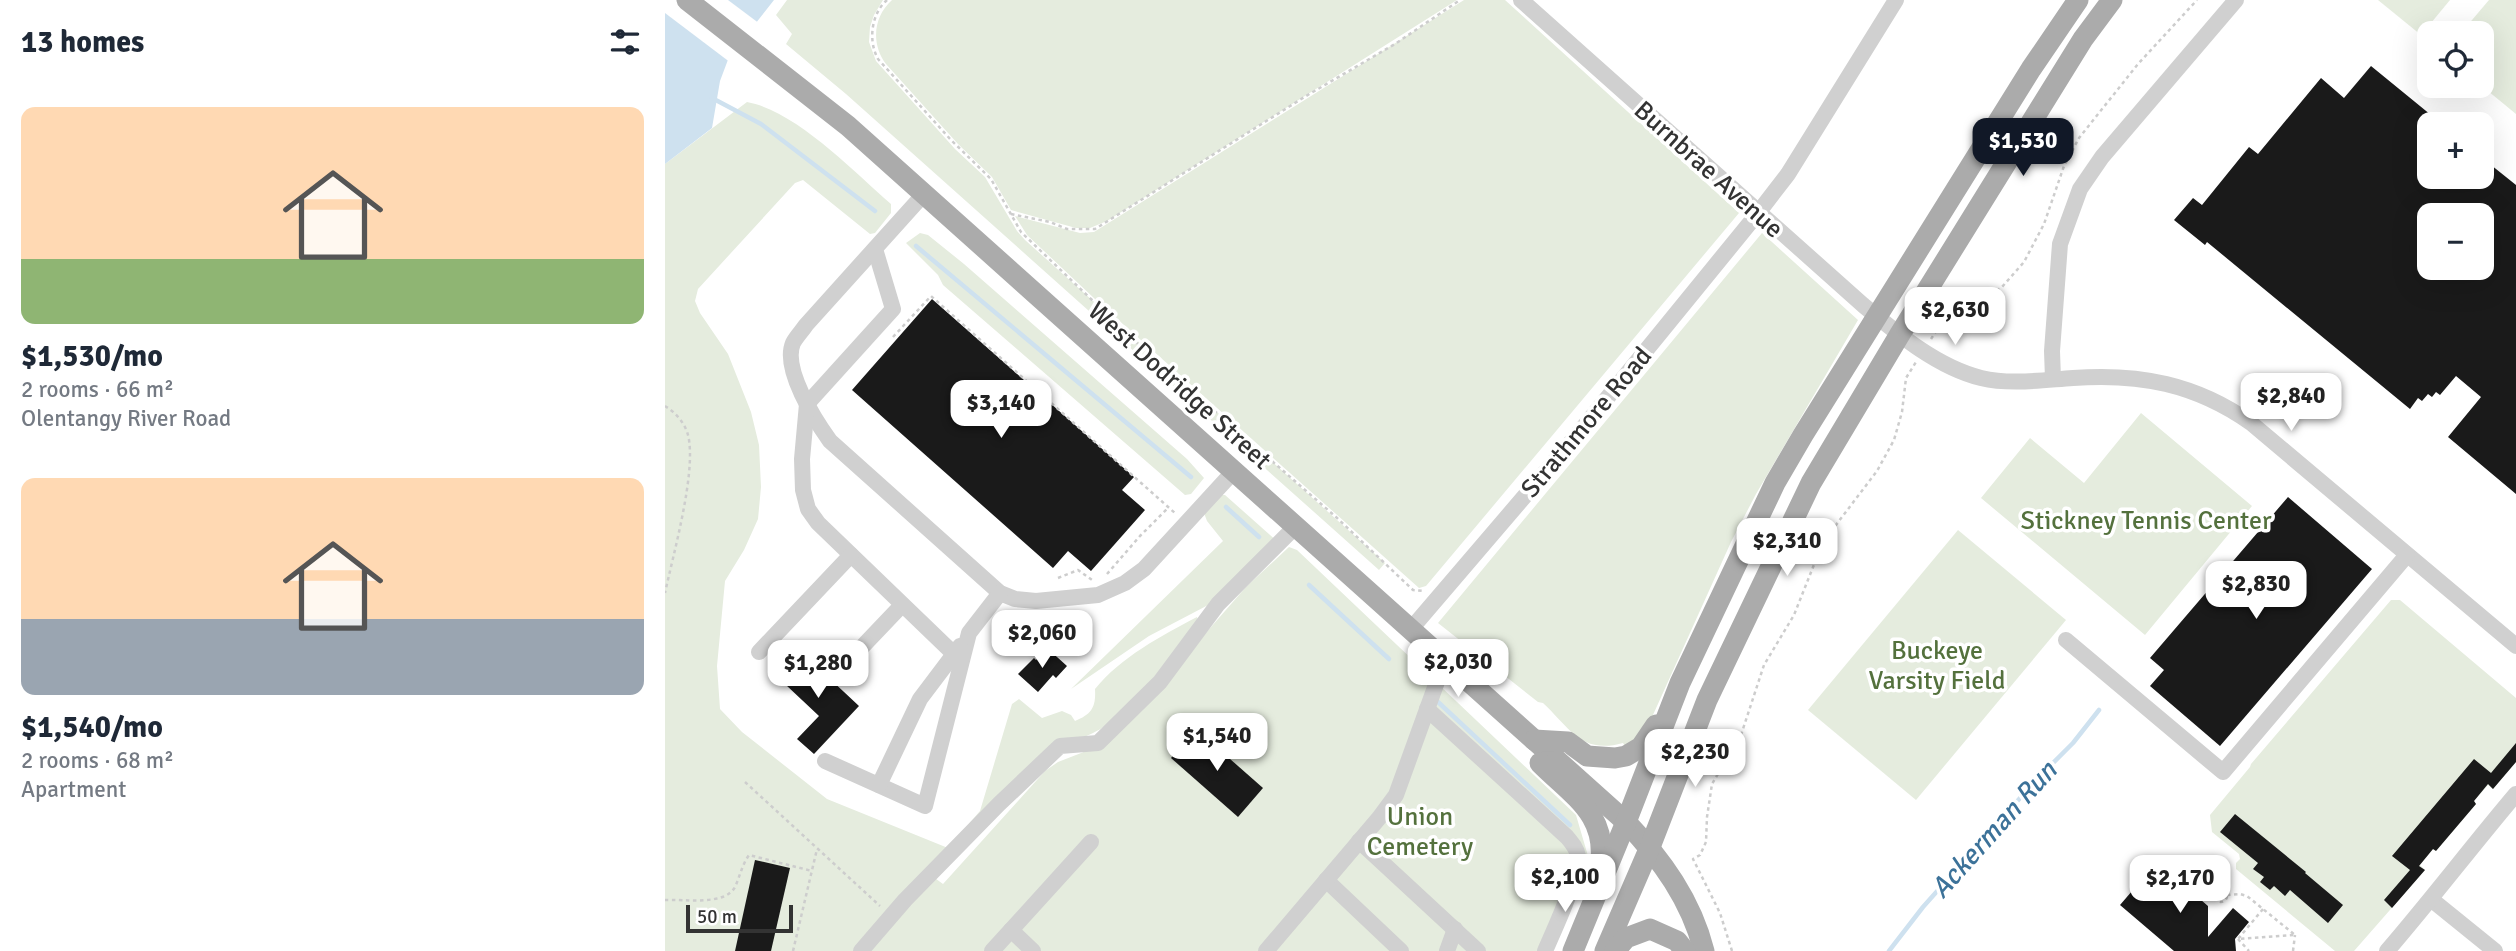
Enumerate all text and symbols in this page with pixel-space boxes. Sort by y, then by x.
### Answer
map controls [2417,21,2494,280]
button: locate [2417,21,2494,98]
icon: filters [606,23,644,61]
text: 13 homes [21,24,144,61]
street label: Burnbrae Avenue [1627,94,1790,245]
button: + [2417,112,2494,189]
pin: $1,530 [1966,118,2080,178]
text: $1,530 [1989,126,2057,155]
icon: home [270,152,396,278]
button: − [2417,203,2494,280]
pin: $2,630 [1898,288,2012,347]
street label: West Dodridge Street [1081,295,1278,476]
text: $2,630 [1921,295,1989,324]
text: $1,530/mo [21,338,163,375]
street label: Strathmore Road [1514,341,1659,504]
pin: $2,840 [2234,374,2348,433]
text: 2 rooms · 66 m² [21,375,174,404]
pin: $3,140 [944,380,1058,440]
text: $2,840 [2257,381,2325,410]
text: $3,140 [967,388,1035,417]
text: Olentangy River Road [21,404,231,433]
park label: Stickney Tennis Center [2020,505,2272,537]
pin: $2,310 [1730,518,1844,578]
icon: home [270,523,396,649]
text: $2,310 [1753,526,1821,555]
pin: $2,830 [2199,562,2313,621]
text: $2,830 [2222,569,2290,598]
pin: $2,060 [985,610,1099,670]
text: $2,060 [1008,618,1076,647]
park label: Buckeye Varsity Field [1869,635,2005,697]
pin: $1,280 [761,640,875,700]
pin: $2,030 [1401,640,1515,699]
text: $2,030 [1424,647,1492,676]
text: $1,280 [784,648,852,677]
text: $1,540/mo [21,709,163,746]
pin: $1,540 [1160,714,1274,773]
text: $1,540 [1183,721,1251,750]
pin: $2,230 [1638,730,1752,789]
text: $2,230 [1661,737,1729,766]
text: 2 rooms · 68 m² [21,746,174,775]
water label: Ackerman Run [1923,754,2065,905]
text: Apartment [21,775,126,804]
park label: Union Cemetery [1367,801,1473,863]
pin: $2,100 [1508,855,1622,914]
pin: $2,170 [2123,856,2237,915]
text: $2,100 [1531,862,1599,891]
text: $2,170 [2146,863,2214,892]
scale bar [686,902,793,934]
text: 50 m [697,905,737,929]

